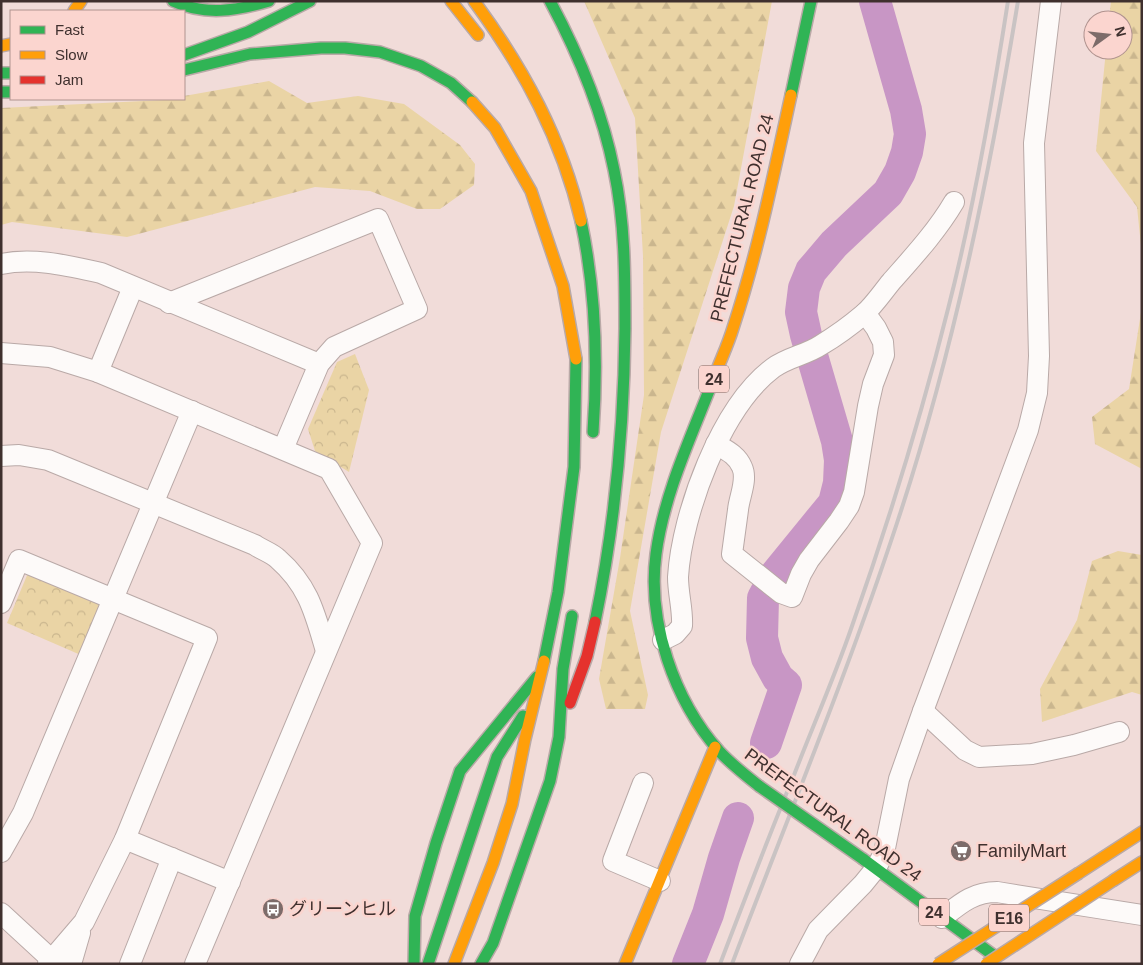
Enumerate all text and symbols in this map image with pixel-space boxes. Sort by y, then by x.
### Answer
legend [10,10,185,100]
north arrow [1083,10,1133,60]
text: Fast [55,21,85,38]
text: N [1112,25,1130,39]
text: Slow [55,46,88,63]
text: Jam [55,71,83,88]
street label: PREFECTURAL ROAD 24 [706,112,778,324]
road number: 24 [699,366,729,392]
street label: PREFECTURAL ROAD 24 [741,744,925,886]
supermarket icon: FamilyMart [949,839,973,863]
place label: FamilyMart [977,841,1066,861]
bus stop icon: グリーンヒル [261,897,285,921]
place label: グリーンヒル [289,899,396,919]
road number: 24 [919,899,949,926]
road number: E16 [989,904,1029,931]

